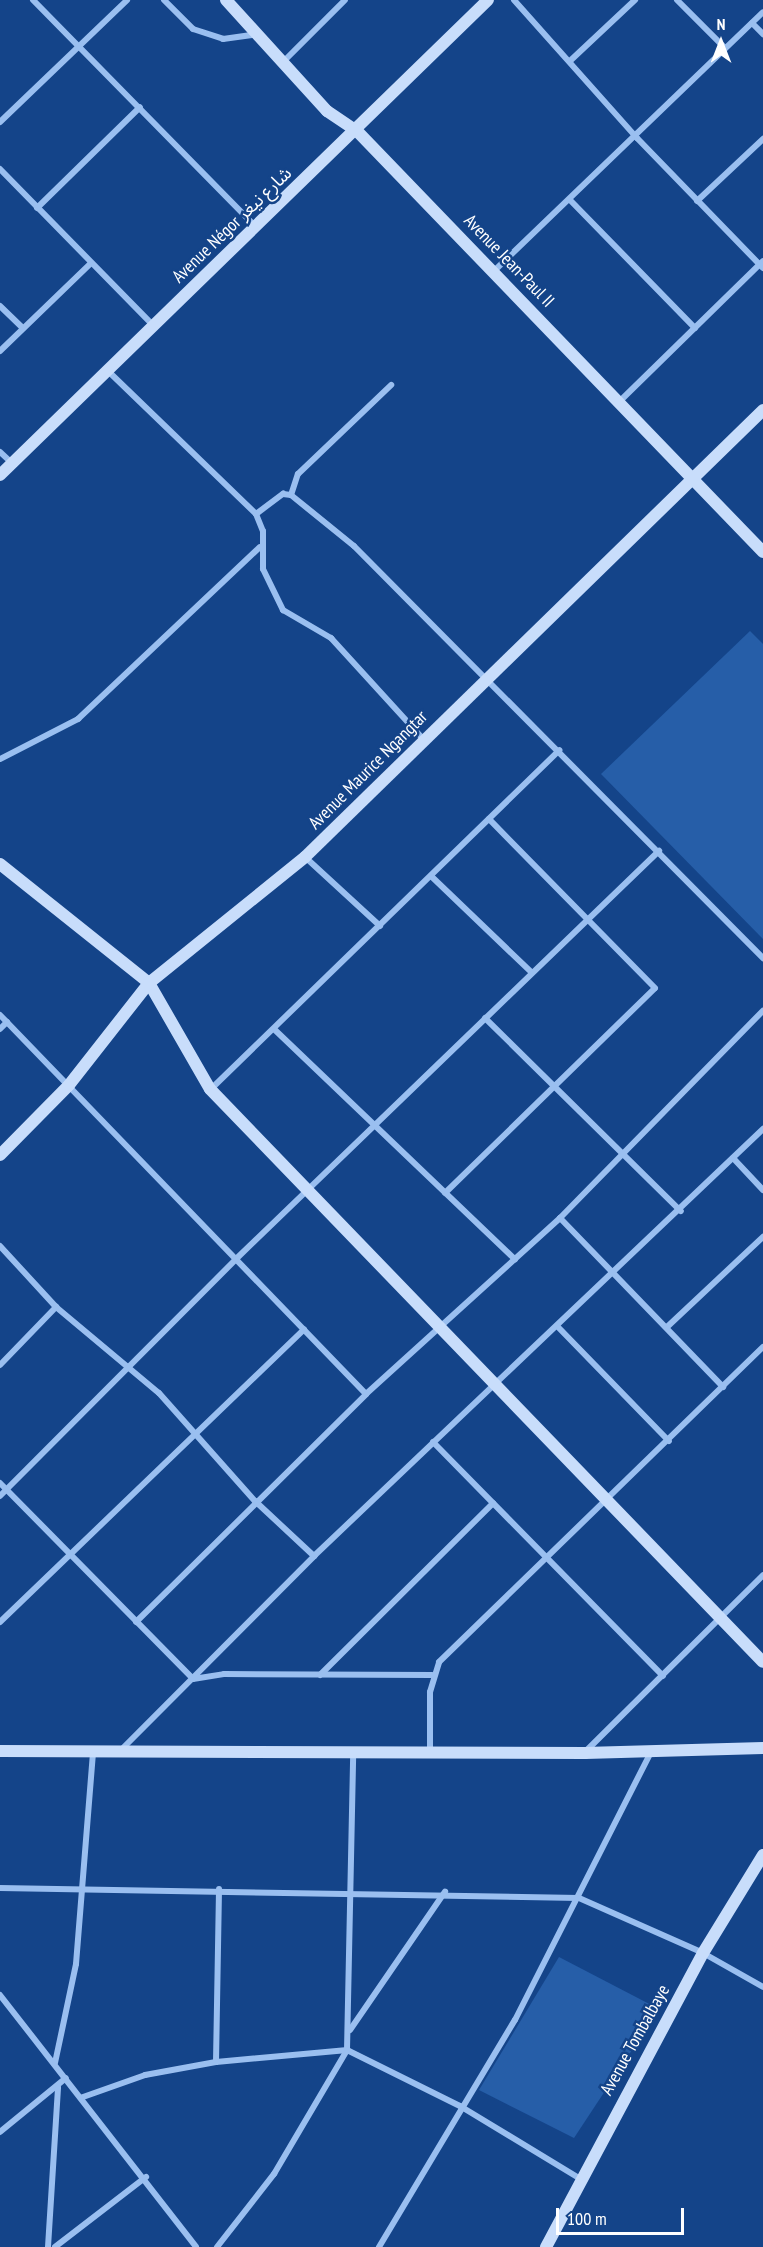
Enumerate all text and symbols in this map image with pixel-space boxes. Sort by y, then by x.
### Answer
north arrow [691,12,751,72]
text: N [717,14,725,34]
street label: Avenue Négor شارع نيغر [168,163,296,287]
street label: Avenue Jean-Paul II [459,210,559,312]
street label: Avenue Maurice Ngangtar [304,706,432,834]
street label: Avenue Tombalbaye [596,1981,674,2099]
scale bar [559,2196,686,2234]
text: 100 m [567,2207,607,2230]

